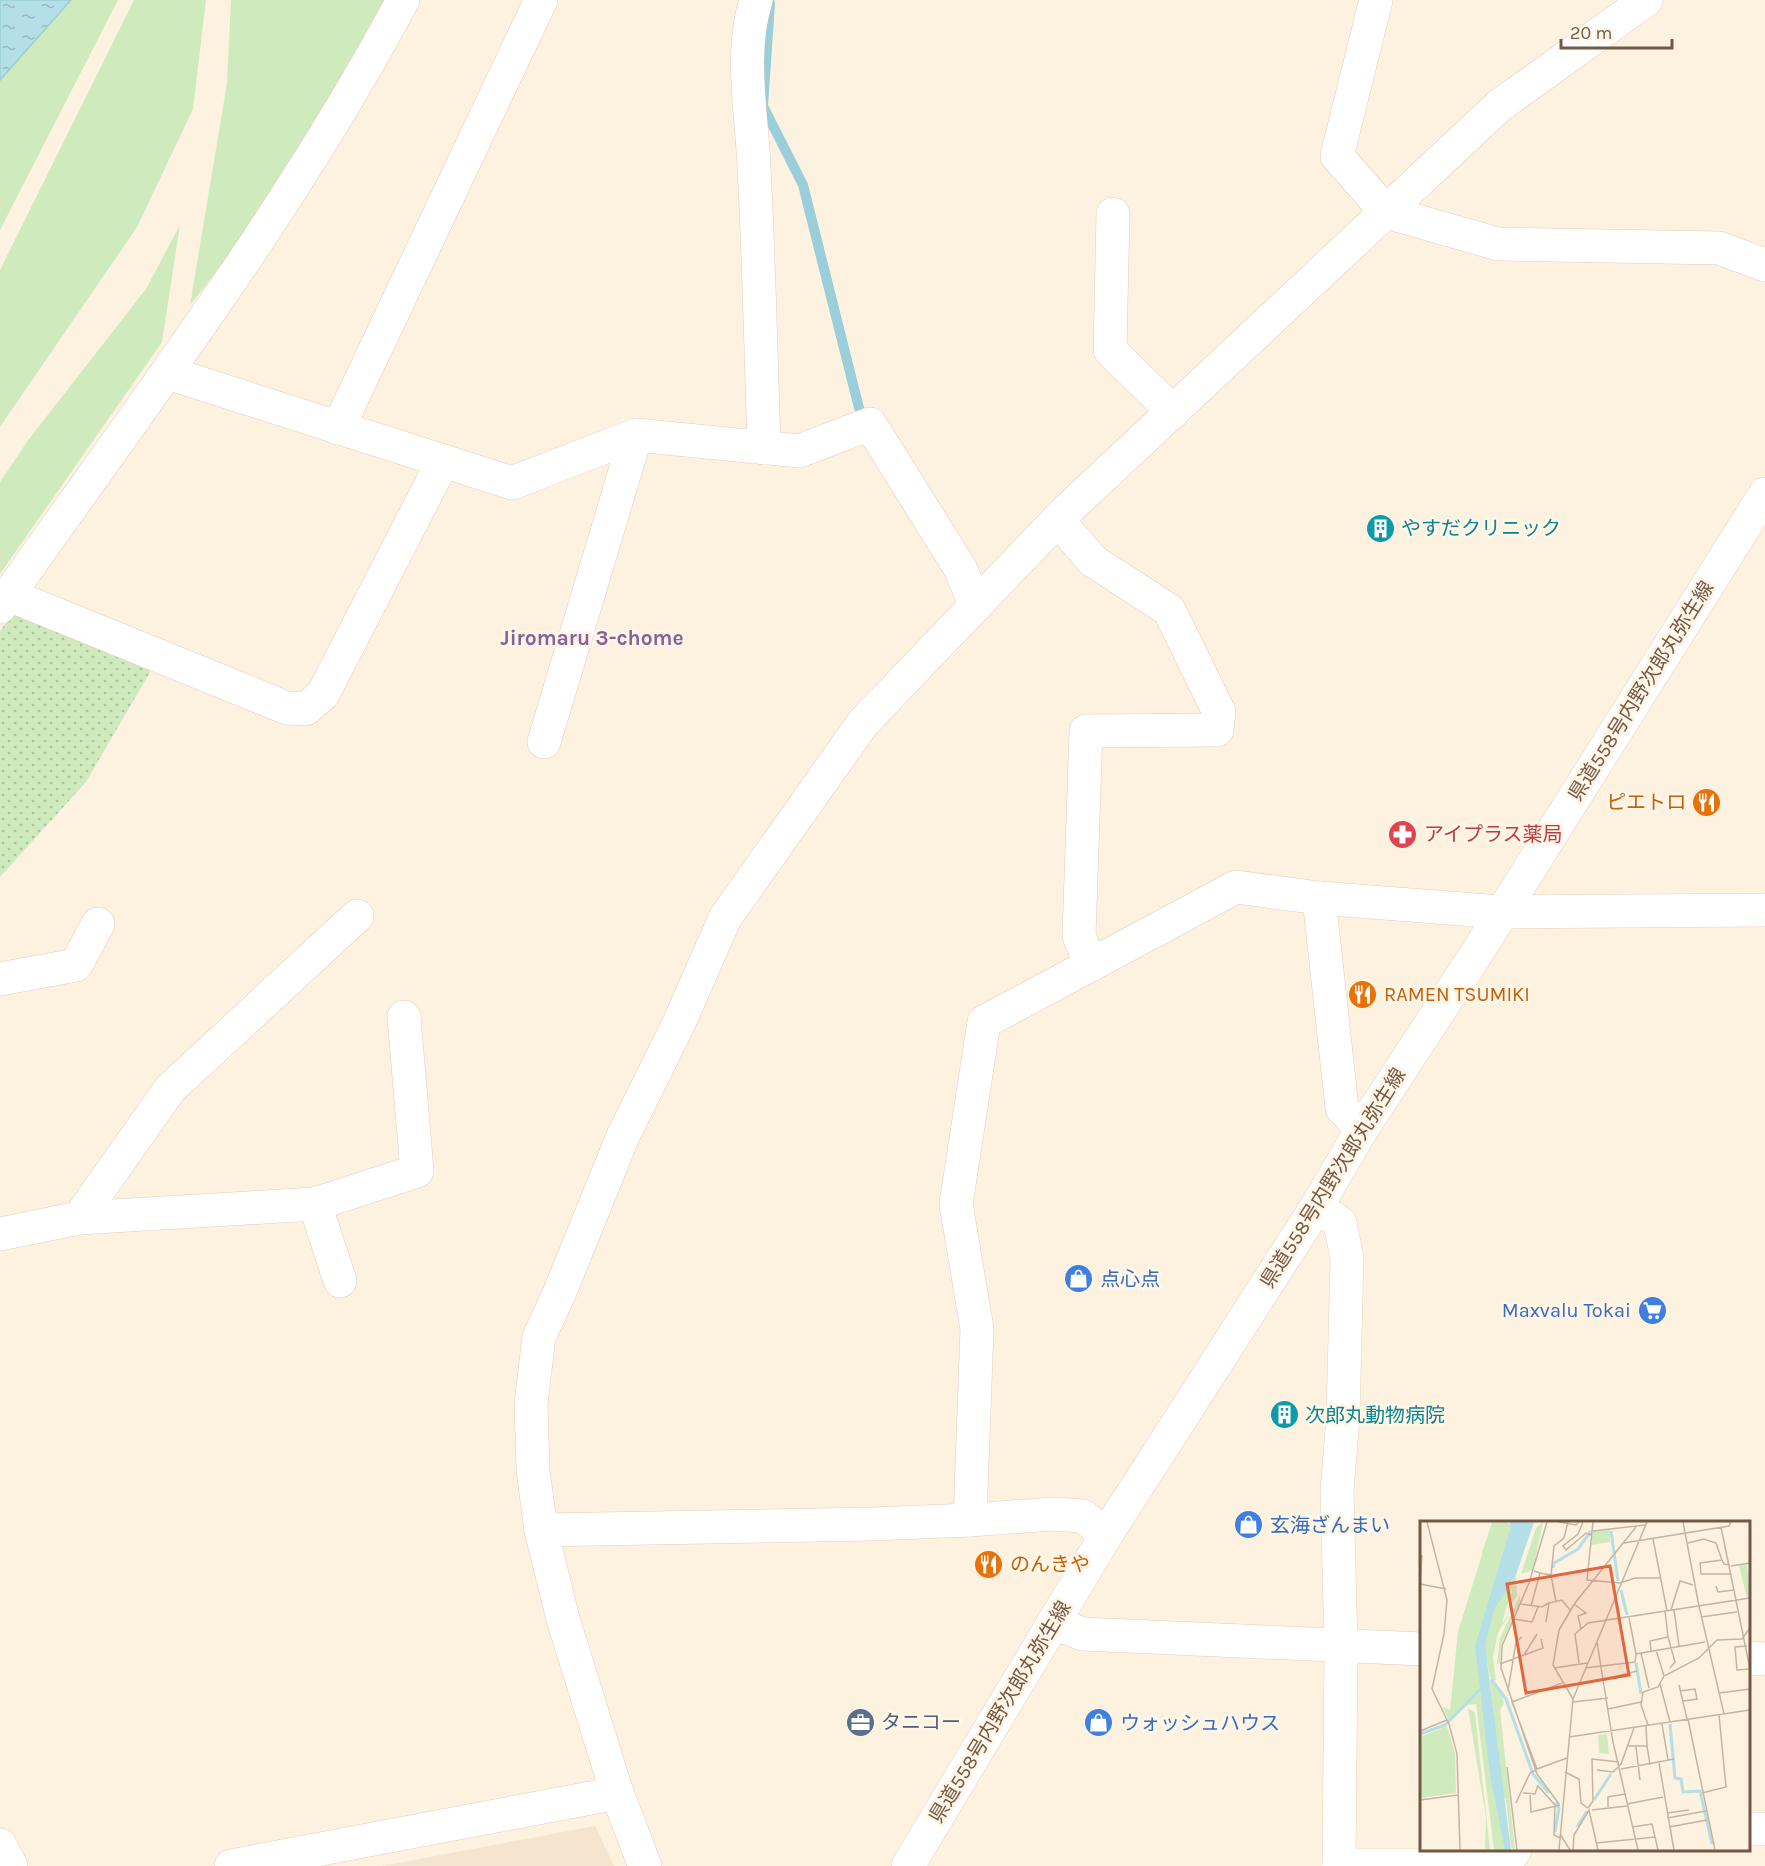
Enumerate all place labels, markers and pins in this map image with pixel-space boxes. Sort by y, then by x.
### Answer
building icon: やすだクリニック [1364,512,1396,544]
place label: やすだクリニック [1401,517,1561,540]
restaurant icon: ピエトロ [1691,786,1723,818]
place label: ピエトロ [1606,791,1686,814]
pharmacy icon: アイプラス薬局 [1387,818,1419,850]
place label: アイプラス薬局 [1424,823,1563,846]
restaurant icon: RAMEN TSUMIKI [1347,978,1379,1010]
place label: RAMEN TSUMIKI [1384,983,1530,1006]
shop icon: 点心点 [1063,1263,1095,1295]
place label: 点心点 [1100,1268,1160,1291]
supermarket icon: Maxvalu Tokai [1636,1294,1668,1326]
place label: Maxvalu Tokai [1502,1299,1631,1322]
building icon: 次郎丸動物病院 [1268,1399,1300,1431]
place label: 次郎丸動物病院 [1305,1404,1445,1427]
shop icon: 玄海ざんまい [1233,1509,1265,1541]
place label: 玄海ざんまい [1270,1514,1390,1537]
restaurant icon: のんきや [973,1548,1005,1580]
place label: のんきや [1010,1553,1090,1576]
office icon: タニコー [844,1706,876,1738]
shop icon: ウォッシュハウス [1083,1707,1115,1739]
place label: タニコー [881,1711,961,1734]
place label: ウォッシュハウス [1120,1712,1280,1735]

